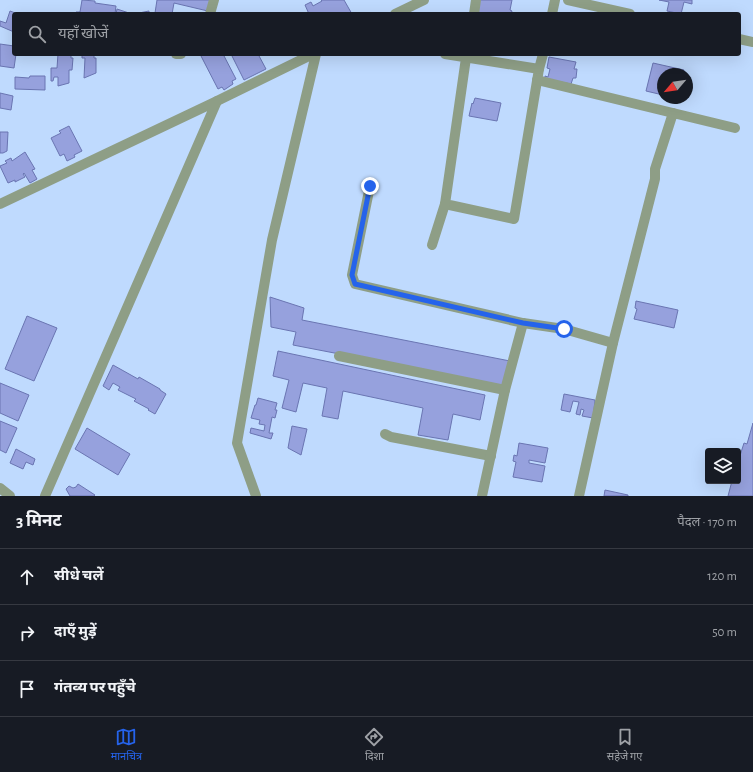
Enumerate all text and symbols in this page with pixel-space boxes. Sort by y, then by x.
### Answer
search box [12,12,741,56]
icon: search [26,23,48,45]
text: यहाँ खोजें [58,26,108,41]
north arrow [657,68,693,104]
route end [361,177,379,195]
route start [555,320,573,338]
map controls [705,448,741,484]
button: layers [705,448,741,484]
text: 3 मिनट [16,512,62,529]
text: पैदल · 170 m [677,516,737,529]
icon: ahead [16,566,38,588]
text: सीधे चलें [54,568,104,583]
text: 120 m [707,570,737,583]
icon: right [16,622,38,644]
text: दाएँ मुड़ें [54,624,97,639]
text: 50 m [712,626,737,639]
icon: arrive [16,678,38,700]
text: गंतव्य पर पहुँचे [54,680,136,695]
tab: मानचित्र [111,726,142,764]
tab: दिशा [363,726,385,764]
tab: सहेजे गए [607,726,642,764]

